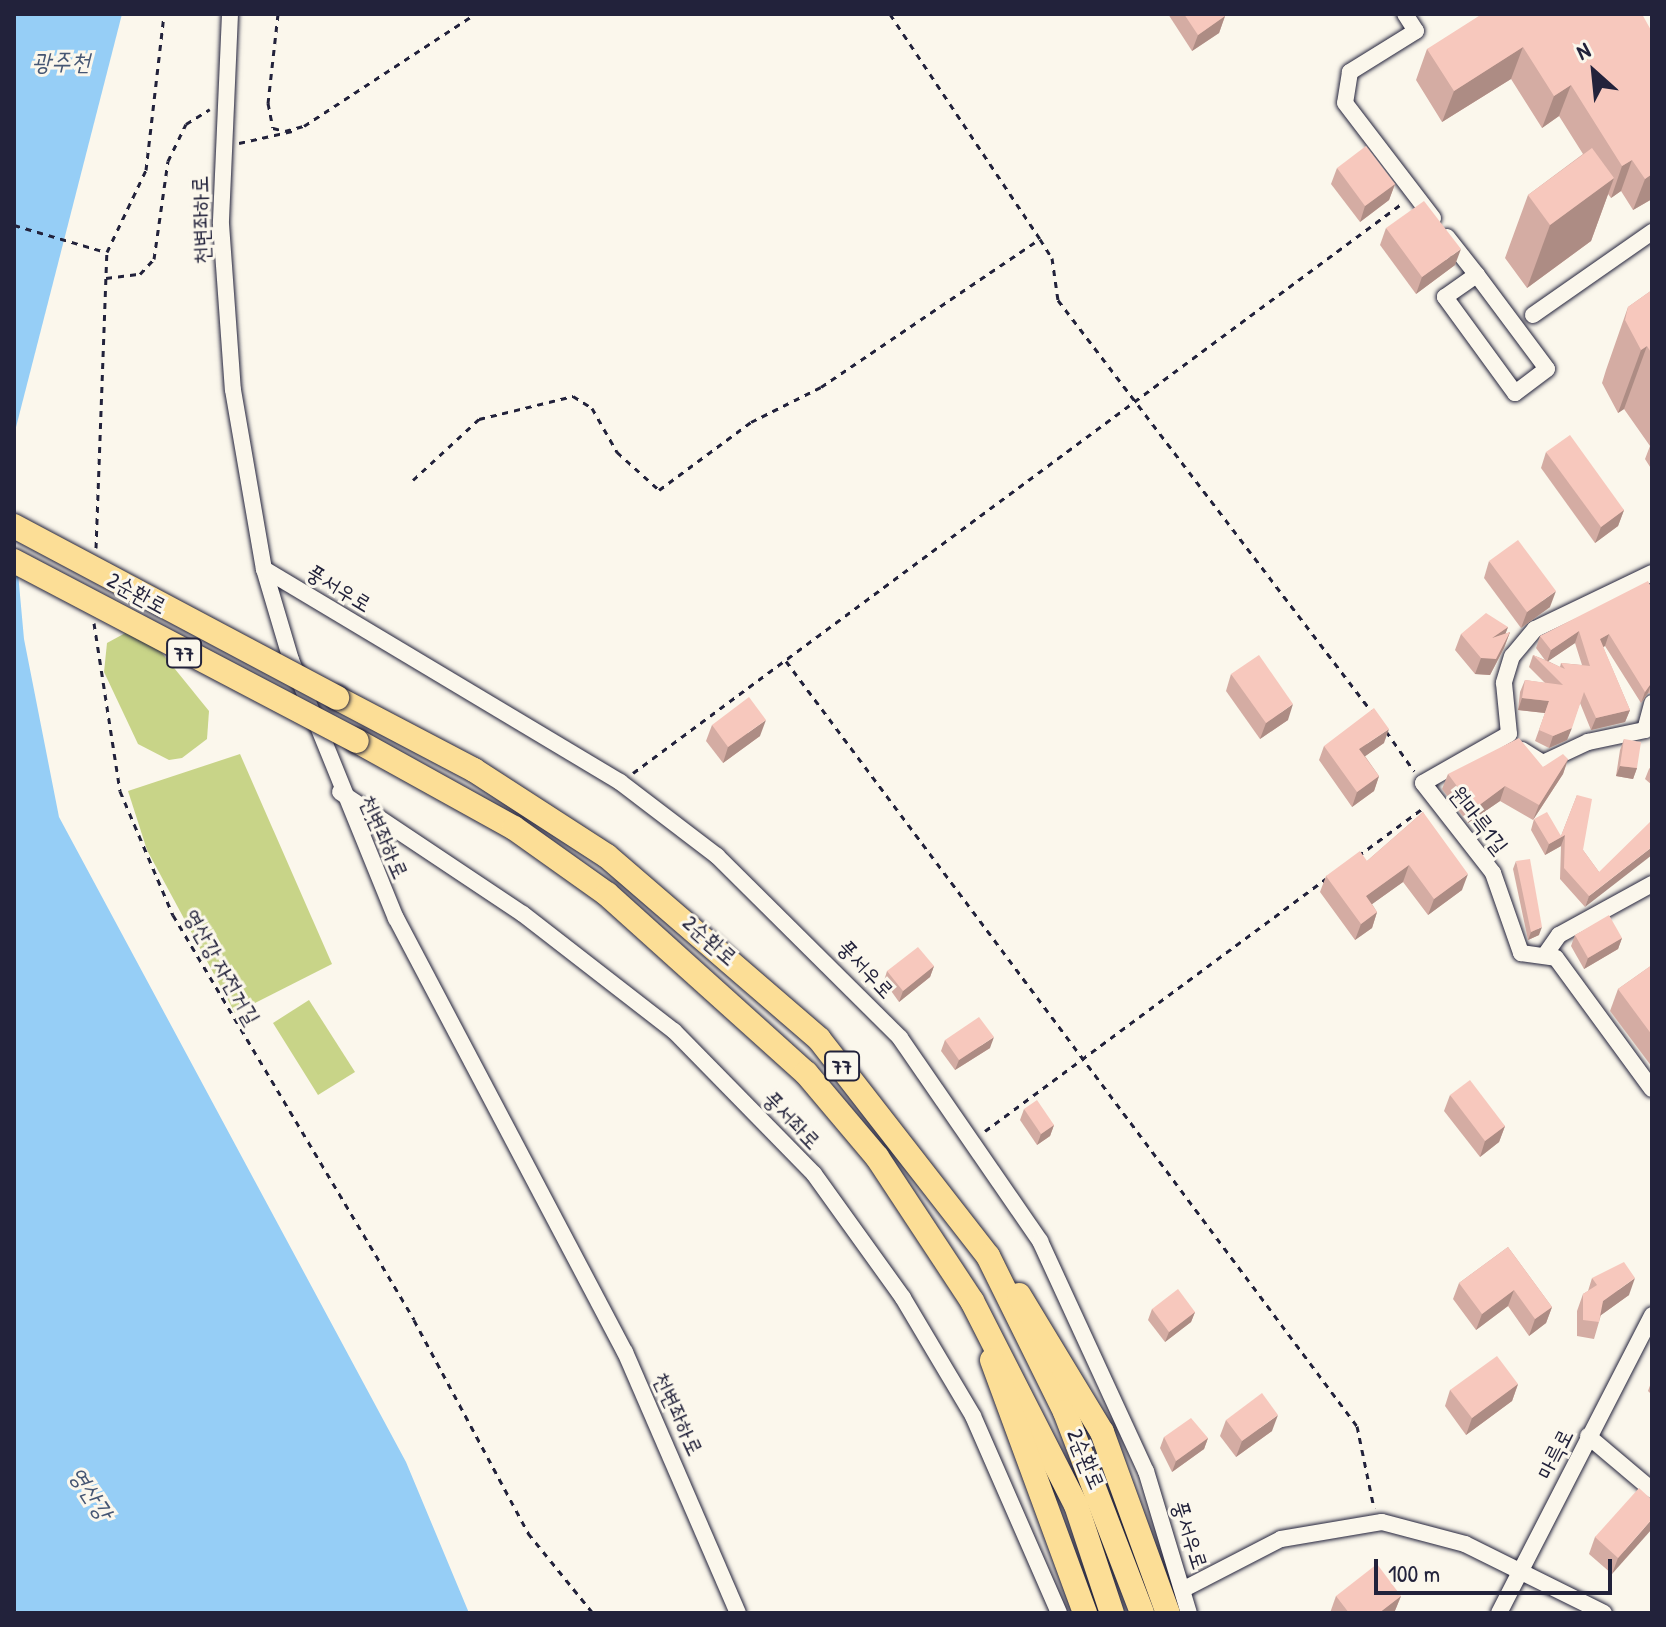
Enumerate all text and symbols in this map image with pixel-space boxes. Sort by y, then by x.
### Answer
north arrow [1554,32,1634,112]
text: N [1571,35,1595,67]
water label: 광주천 [32,48,90,76]
street label: 천변좌하로 [186,175,216,265]
street label: 풍서우로 [302,558,376,618]
street label: 2순환로 [103,566,171,620]
road number: 77 [166,637,202,669]
street label: 원마륵1길 [1444,781,1514,859]
street label: 천변좌하로 [354,791,414,883]
street label: 영산강 자전거길 [178,905,266,1029]
street label: 2순환로 [677,909,743,971]
street label: 풍서우로 [832,934,900,1004]
road number: 77 [824,1050,860,1082]
street label: 풍서좌로 [758,1085,826,1155]
street label: 천변좌하로 [647,1368,709,1460]
street label: 마륵로 [1531,1424,1579,1484]
street label: 2순환로 [1061,1425,1111,1493]
water label: 영산강 [63,1461,119,1525]
street label: 풍서우로 [1167,1497,1213,1573]
scale bar [1378,1543,1616,1593]
text: 100 m [1388,1557,1440,1589]

